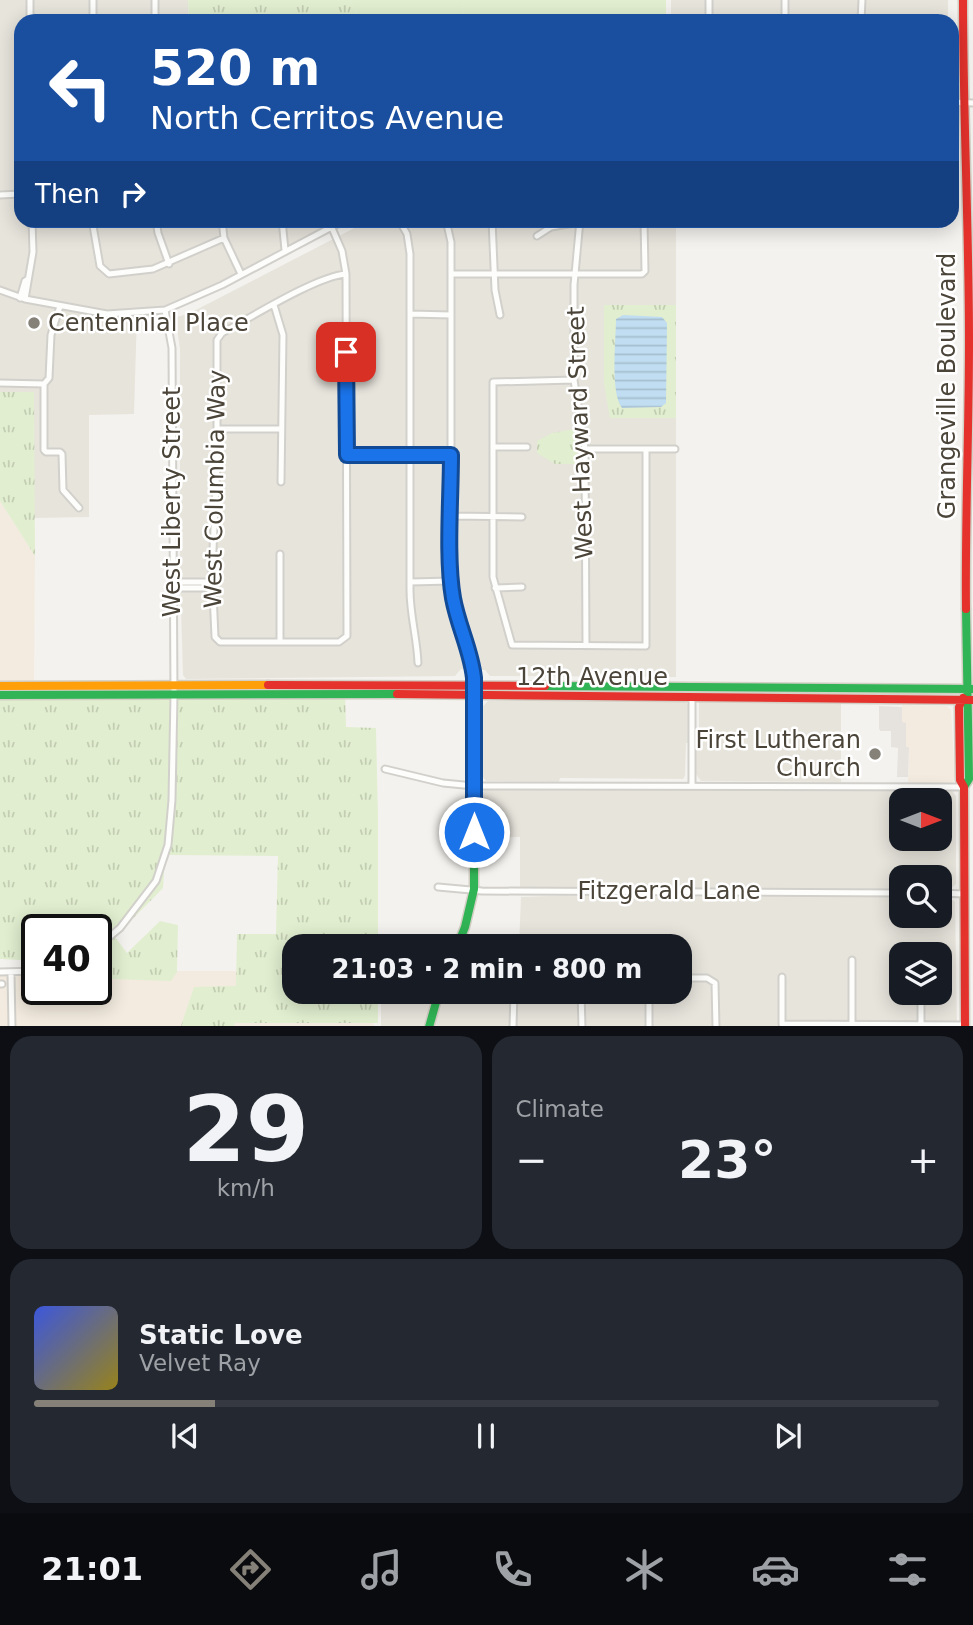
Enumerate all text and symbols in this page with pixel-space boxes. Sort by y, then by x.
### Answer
text: 520 m [150,40,320,97]
icon: left [35,42,126,133]
text: North Cerritos Avenue [150,99,504,137]
icon: right [114,175,152,213]
text: Then [35,179,100,209]
street label: Grangeville Boulevard [933,253,961,519]
street label: West Hayward Street [562,306,598,560]
place label: Centennial Place [48,309,249,337]
marker: Centennial Place [26,315,42,331]
pin [316,322,376,382]
icon: arrive [327,333,365,371]
street label: West Columbia Way [199,369,231,609]
street label: West Liberty Street [158,387,186,617]
street label: 12th Avenue [516,663,668,691]
place label: First Lutheran Church [696,726,861,782]
marker: First Lutheran Church [867,746,883,762]
north arrow [889,788,952,850]
map controls [889,788,952,1005]
position arrow [437,795,511,869]
button: search [889,865,952,928]
street label: Fitzgerald Lane [578,877,760,905]
speed limit sign: 40 [21,914,112,1005]
button: layers [889,942,952,1005]
text: 21:03 · 2 min · 800 m [332,954,642,984]
text: 29 [182,1077,309,1182]
text: Climate [516,1096,604,1122]
text: 23° [678,1130,776,1190]
text: − [516,1138,547,1182]
text: + [907,1138,939,1182]
text: km/h [217,1175,275,1201]
text: Static Love [139,1320,303,1350]
text: Velvet Ray [139,1350,261,1376]
icon: previous [166,1417,204,1455]
icon: pause [467,1417,505,1455]
icon: next [769,1417,807,1455]
icon: directions [226,1545,275,1594]
icon: music [357,1545,406,1594]
icon: phone [488,1545,537,1594]
icon: climate [620,1545,669,1594]
icon: car [751,1545,800,1594]
icon: filters [883,1545,932,1594]
text: 21:01 [41,1550,143,1588]

